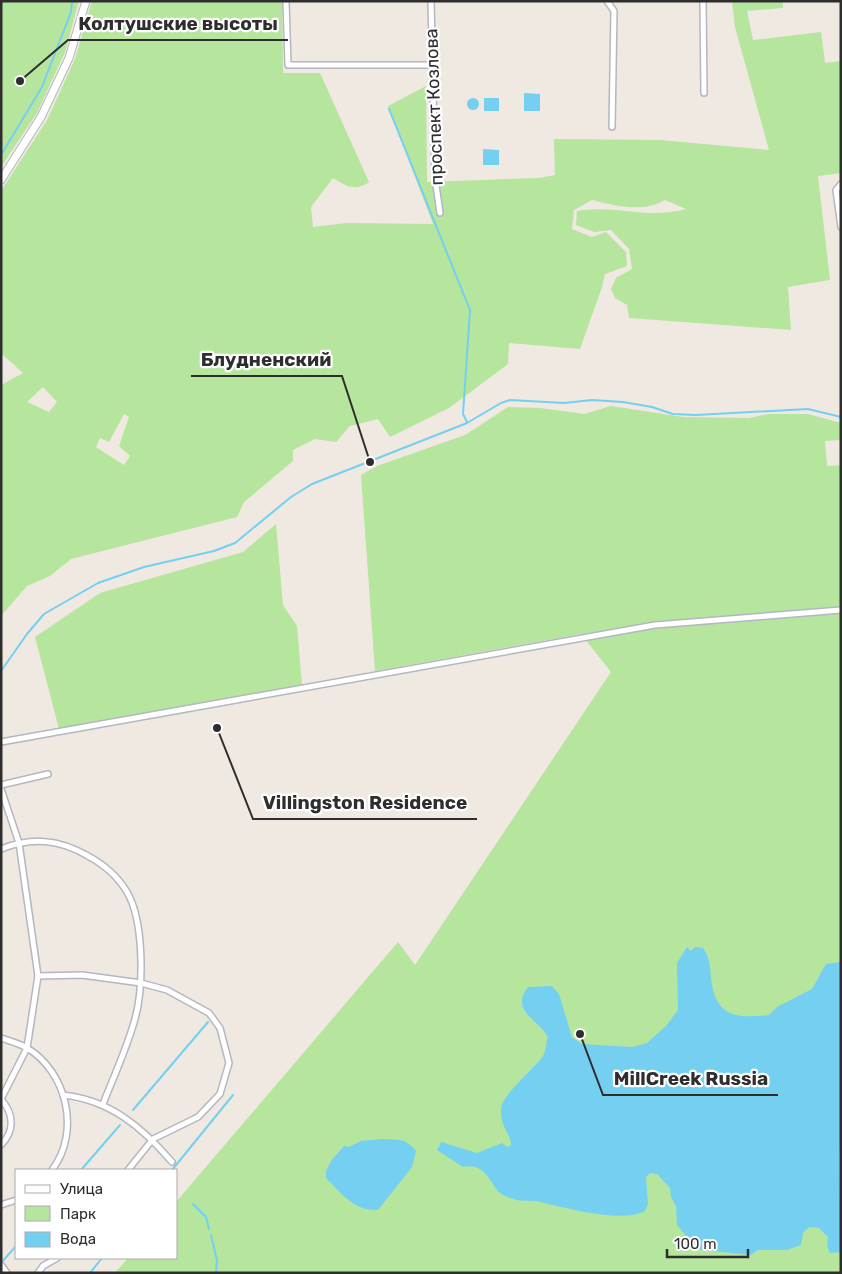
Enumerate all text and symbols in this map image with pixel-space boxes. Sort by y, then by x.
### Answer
callout: Колтушские высоты [68,6,288,40]
text: Колтушские высоты [78,12,278,35]
street label: проспект Козлова [420,28,448,186]
callout: Блудненский [191,342,342,376]
text: Блудненский [201,348,331,371]
callout: Villingston Residence [253,785,477,819]
text: Villingston Residence [263,791,467,814]
callout: MillCreek Russia [603,1061,778,1095]
text: MillCreek Russia [614,1067,768,1090]
legend [15,1169,178,1259]
text: Улица [60,1180,103,1198]
text: Парк [60,1205,96,1223]
scale bar [667,1226,748,1258]
text: Вода [60,1230,96,1248]
text: 100 m [674,1235,716,1253]

